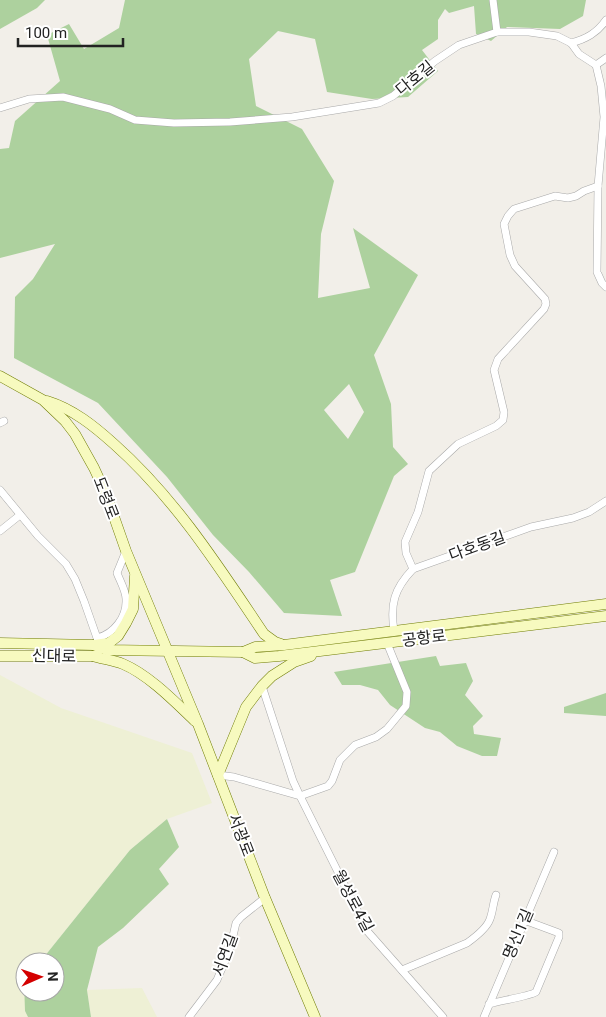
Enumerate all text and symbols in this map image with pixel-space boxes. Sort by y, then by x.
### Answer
scale bar [18,15,122,47]
text: 100 m [25,24,67,42]
street label: 다호길 [392,57,438,99]
street label: 도령로 [89,474,123,522]
street label: 다호동길 [446,527,508,565]
street label: 공항로 [401,626,447,650]
street label: 신대로 [32,646,77,666]
street label: 서광로 [224,811,258,859]
street label: 월성로4길 [329,867,377,935]
street label: 명신1길 [499,906,537,962]
street label: 서연길 [209,931,241,979]
north arrow [15,952,65,1002]
text: N [45,971,61,982]

